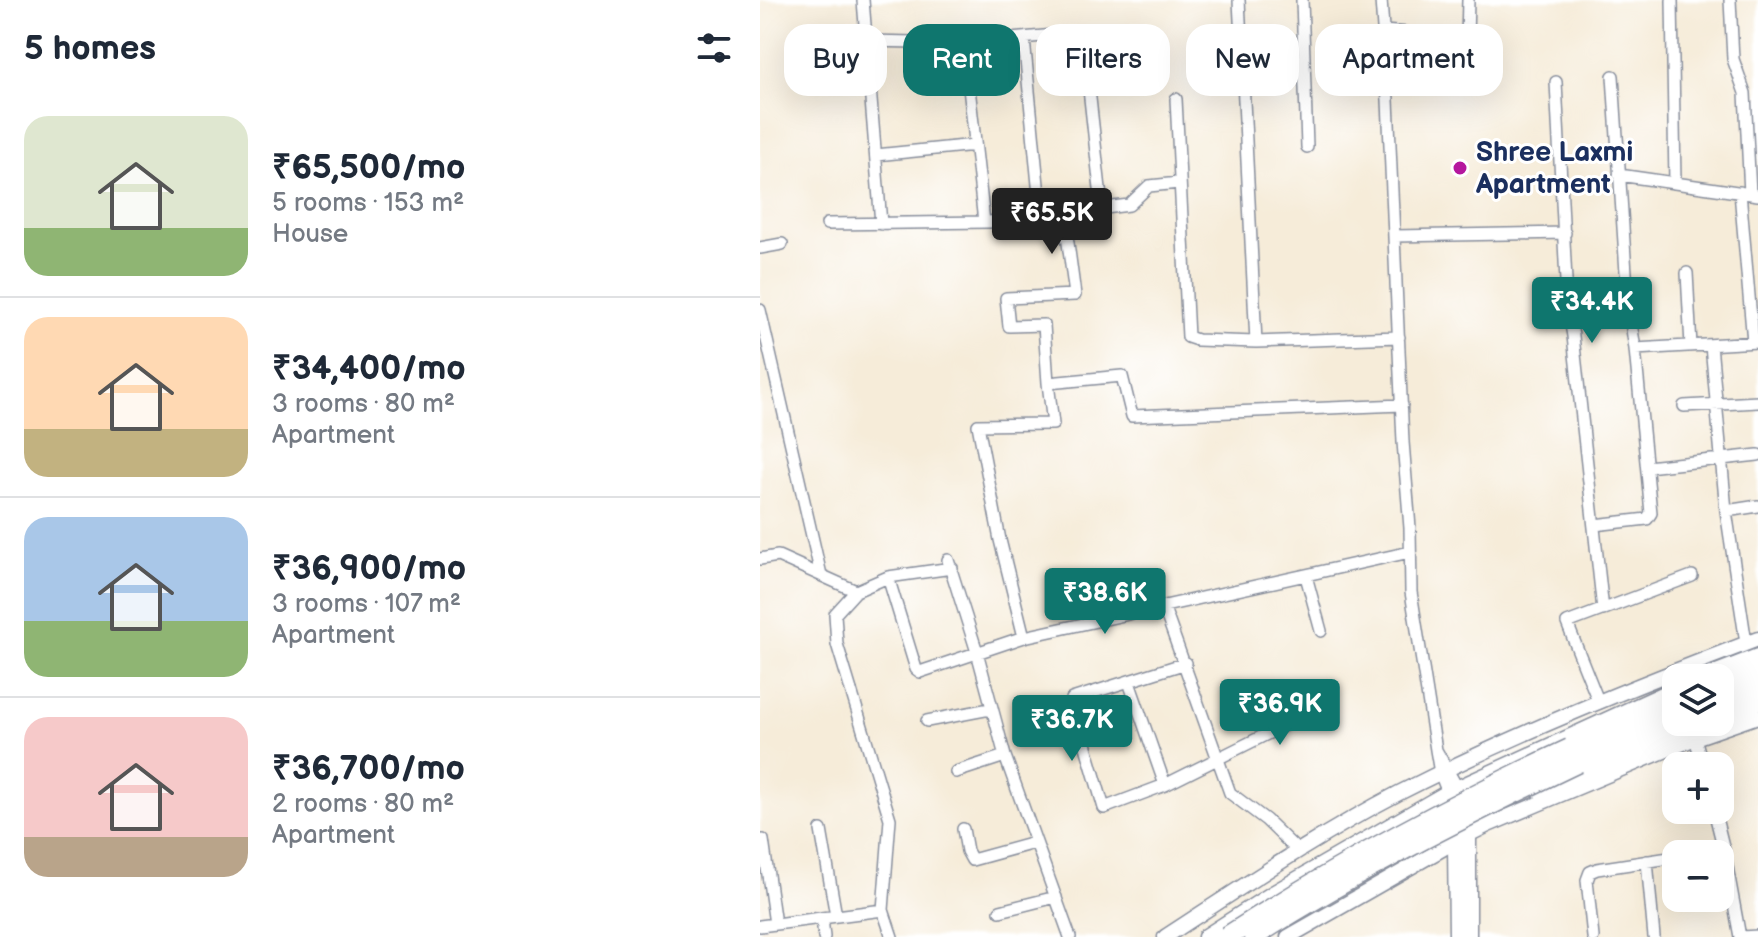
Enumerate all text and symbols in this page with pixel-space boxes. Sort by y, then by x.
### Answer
chip: Buy [784,24,887,96]
chip: Rent [903,24,1020,96]
chip: Filters [1036,24,1170,96]
chip: New [1186,24,1299,96]
chip: Apartment [1315,24,1503,96]
icon: filters [692,26,736,70]
text: 5 homes [24,28,156,69]
place label: Shree Laxmi Apartment [1475,136,1633,201]
text: ₹65,500/mo [272,147,466,188]
icon: home [88,148,184,244]
marker: Shree Laxmi Apartment [1451,159,1469,177]
text: 5 rooms · 153 m² [272,188,464,219]
pin: ₹65.5K [987,188,1117,256]
text: ₹65.5K [1010,198,1094,229]
text: House [272,219,348,250]
pin: ₹34.4K [1527,277,1657,345]
text: ₹34.4K [1550,287,1634,318]
text: ₹34,400/mo [272,348,466,389]
icon: home [88,349,184,445]
text: 3 rooms · 80 m² [272,389,455,420]
text: Apartment [272,420,395,451]
text: ₹36,900/mo [272,548,466,589]
icon: home [88,549,184,645]
pin: ₹38.6K [1040,568,1170,636]
text: ₹38.6K [1063,578,1147,609]
text: 3 rooms · 107 m² [272,589,461,620]
text: Apartment [272,620,395,651]
map controls [1662,664,1734,912]
button: layers [1662,664,1734,736]
pin: ₹36.9K [1215,679,1345,747]
text: ₹36.9K [1238,689,1322,720]
pin: ₹36.7K [1007,695,1137,763]
text: ₹36.7K [1030,705,1114,736]
text: ₹36,700/mo [272,748,465,789]
icon: home [88,749,184,845]
button: + [1662,752,1734,824]
text: 2 rooms · 80 m² [272,789,454,820]
text: Apartment [272,820,395,851]
button: − [1662,840,1734,912]

